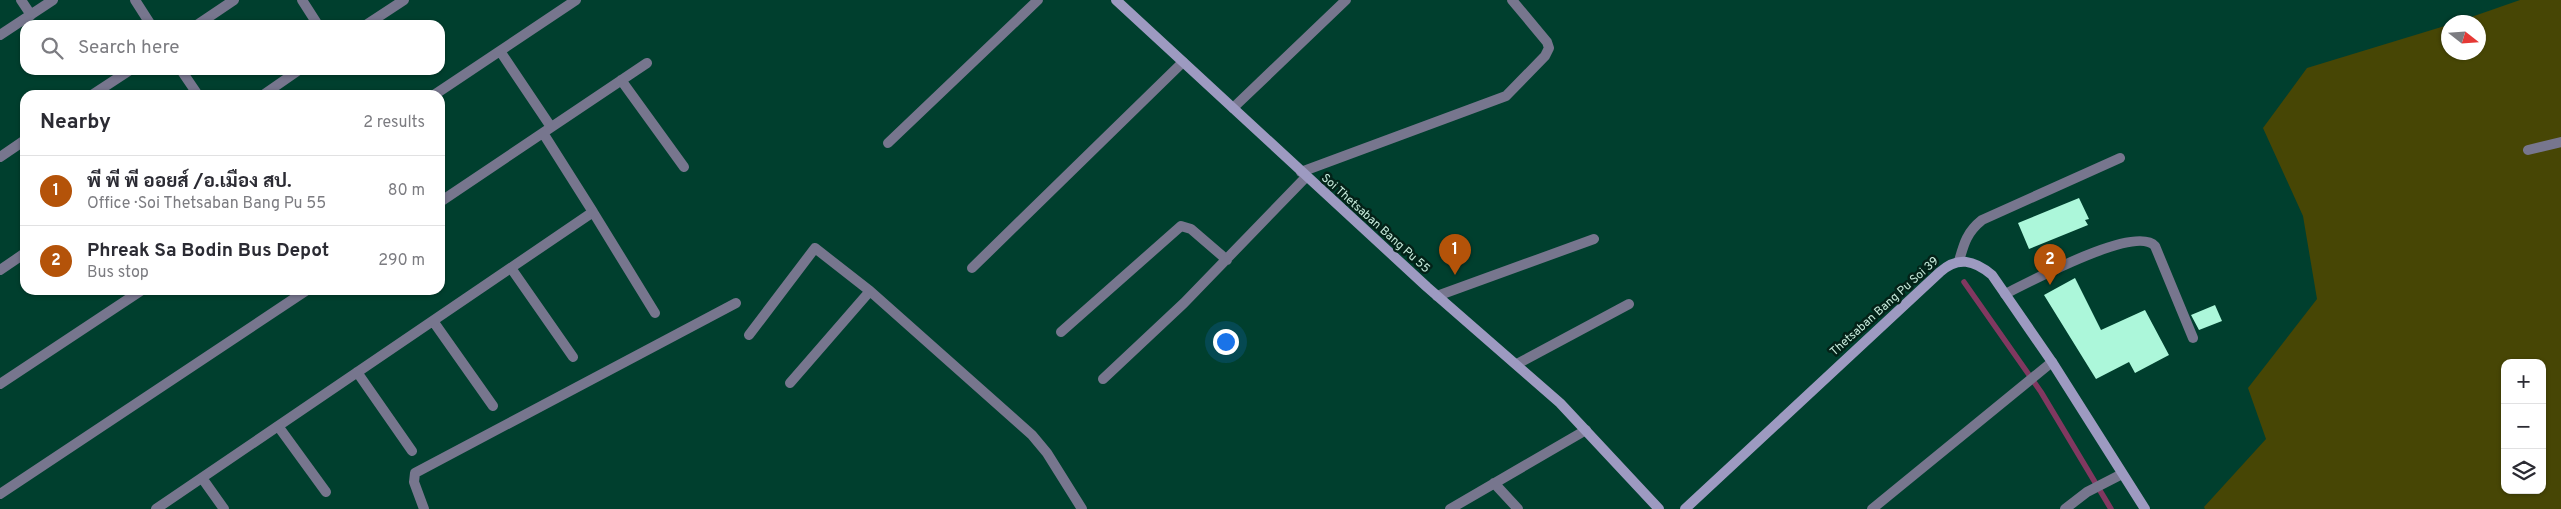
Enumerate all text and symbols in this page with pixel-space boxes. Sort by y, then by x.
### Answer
north arrow [2441,15,2486,60]
search box [20,20,445,75]
icon: search [38,34,66,62]
text: Search here [78,36,180,60]
text: Nearby [40,109,111,136]
text: 2 results [363,113,425,133]
text: พี พี พี ออยส์ /อ.เมือง สป. [87,170,292,194]
street label: Soi Thetsaban Bang Pu 55 [1317,171,1433,277]
text: 1 [53,181,59,201]
text: 80 m [388,181,425,201]
text: Office · Soi Thetsaban Bang Pu 55 [87,194,326,214]
pin: 1 [1439,234,1471,275]
text: Phreak Sa Bodin Bus Depot [87,239,329,263]
pin: 2 [2034,244,2066,285]
text: 2 [51,251,61,271]
text: 290 m [378,251,425,271]
street label: Thetsaban Bang Pu Soi 39 [1827,254,1942,360]
text: Bus stop [87,263,149,283]
your location [1213,329,1239,355]
map controls [2501,359,2546,494]
button: + [2501,359,2546,404]
button: − [2501,404,2546,449]
button: layers [2501,449,2546,494]

